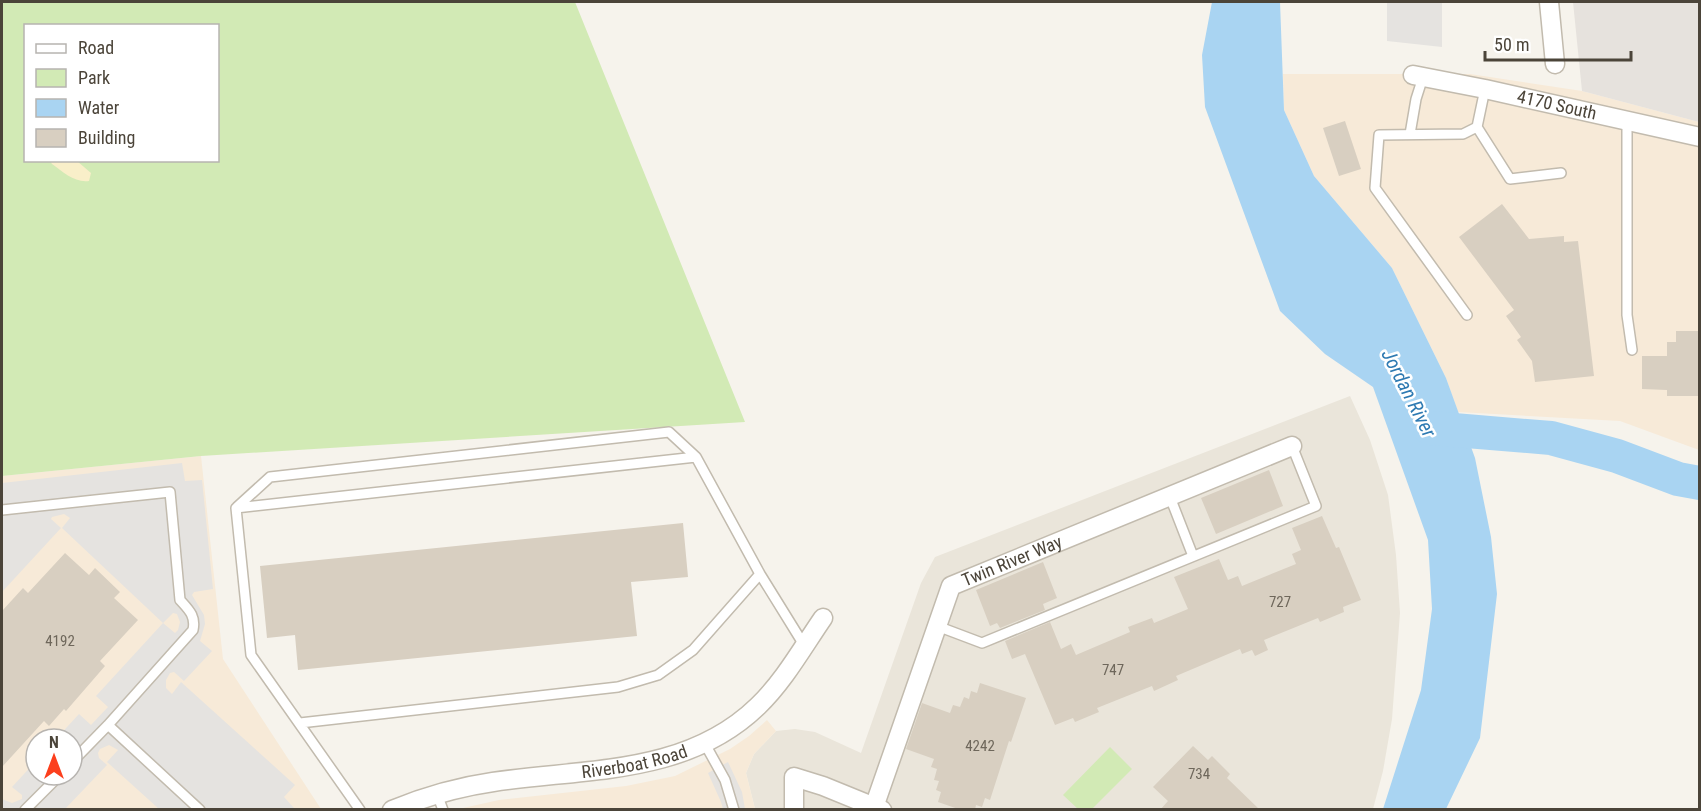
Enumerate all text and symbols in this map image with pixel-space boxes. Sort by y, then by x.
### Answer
legend [24,24,219,162]
scale bar [1485,24,1630,62]
text: 50 m [1494,34,1529,55]
text: Road [78,37,114,58]
text: Park [78,67,110,88]
street label: 4170 South [1515,86,1599,124]
text: Water [78,97,120,118]
text: Building [78,127,135,148]
water label: Jordan River [1377,345,1442,442]
street label: Twin River Way [959,530,1065,590]
house number: 727 [1269,593,1291,611]
house number: 4192 [45,632,75,650]
house number: 747 [1102,661,1124,679]
north arrow [24,727,84,787]
text: N [49,733,59,752]
house number: 4242 [965,737,995,755]
street label: Riverboat Road [580,740,690,782]
house number: 734 [1188,765,1210,783]

